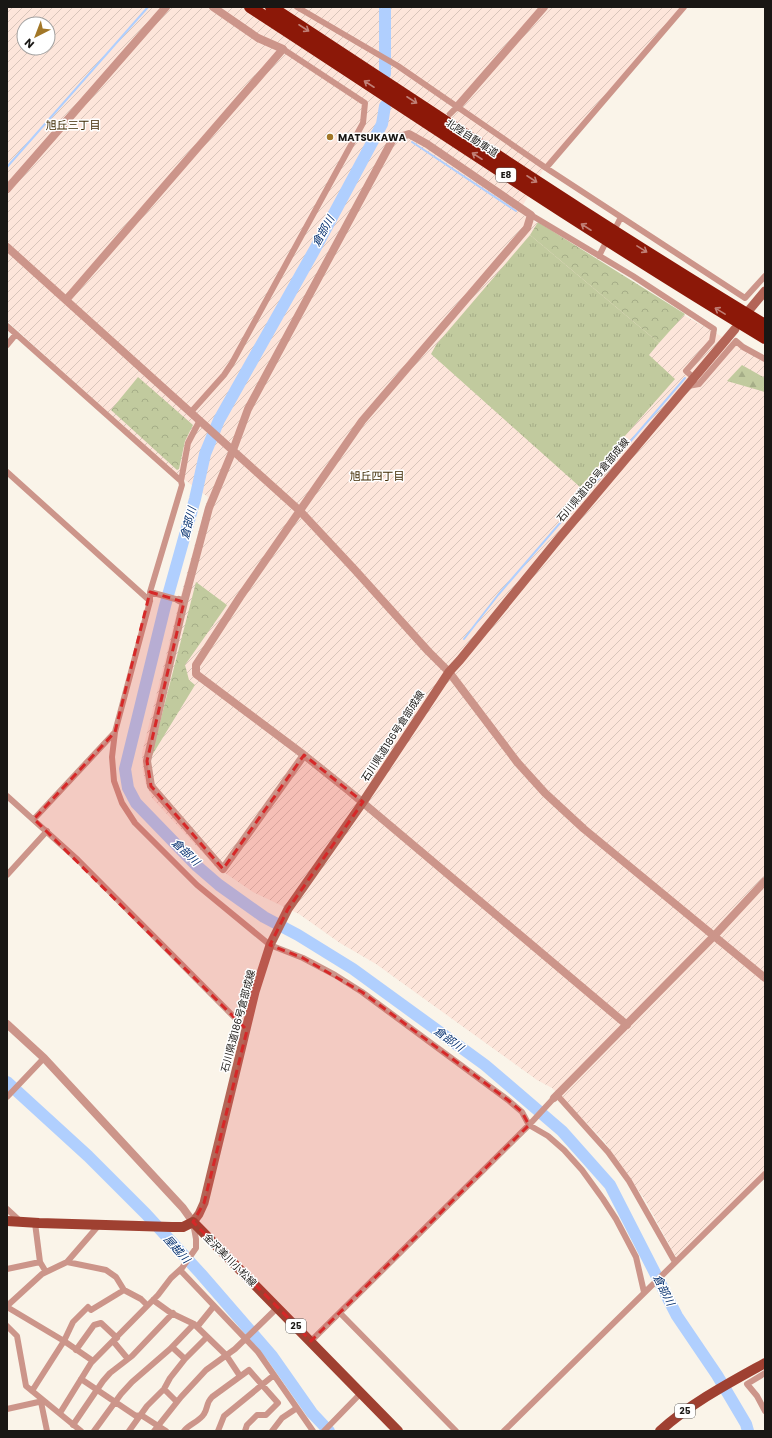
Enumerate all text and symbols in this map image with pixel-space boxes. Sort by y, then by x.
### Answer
north arrow [16,16,56,56]
one-way arrow [298,24,309,32]
text: N [21,35,38,52]
one-way arrow [363,80,374,88]
one-way arrow [406,96,418,104]
street label: 北陸自動車道 [443,115,501,161]
district label: 旭丘三丁目 [46,117,101,133]
place label: MATSUKAWA [338,130,407,145]
marker: MATSUKAWA [325,132,335,142]
one-way arrow [472,152,483,160]
road number: E8 [496,168,516,182]
one-way arrow [527,175,538,183]
water label: 倉部川 [308,212,338,249]
one-way arrow [580,222,592,230]
one-way arrow [636,245,647,253]
one-way arrow [715,307,726,315]
street label: 石川県道186号倉部成線 [553,435,633,525]
district label: 旭丘四丁目 [350,468,405,484]
water label: 倉部川 [176,504,200,541]
street label: 石川県道186号倉部成線 [358,688,428,784]
water label: 倉部川 [169,835,204,870]
street label: 石川県道186号倉部成線 [217,968,259,1074]
water label: 倉部川 [431,1023,468,1056]
street label: 金沢美川小松線 [200,1230,260,1290]
water label: 屋越川 [160,1231,195,1267]
water label: 倉部川 [649,1272,679,1309]
road number: 25 [286,1319,306,1333]
road number: 25 [675,1404,695,1418]

